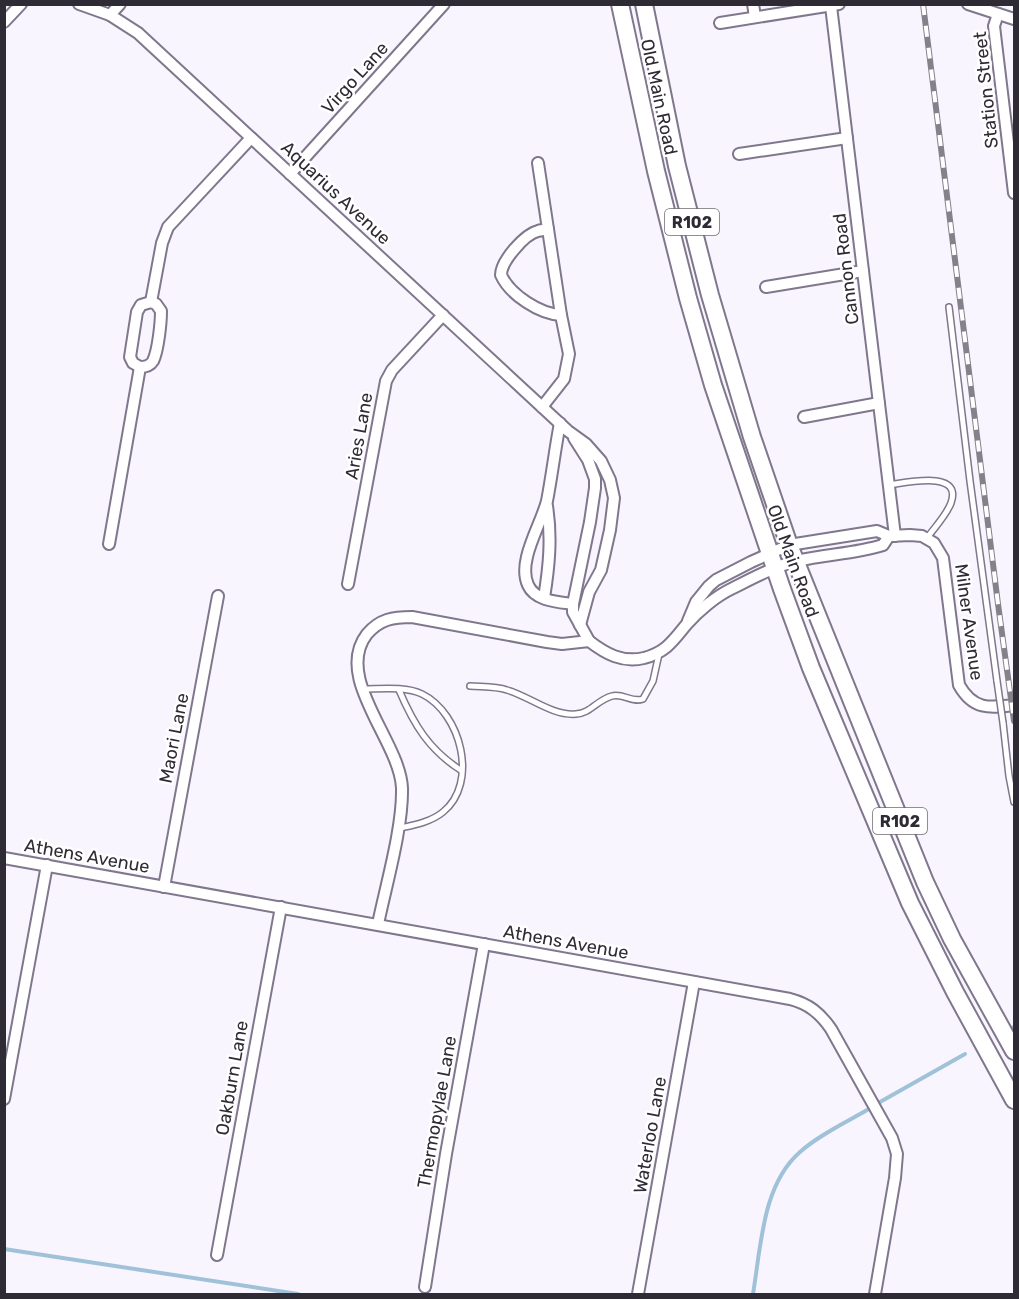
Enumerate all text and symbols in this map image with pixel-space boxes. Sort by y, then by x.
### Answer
street label: Station Street [969,31,1003,149]
street label: Virgo Lane [317,37,393,119]
street label: Old Main Road [636,37,682,157]
street label: Aquarius Avenue [277,137,395,249]
road number: R102 [665,209,719,235]
street label: Cannon Road [828,212,864,326]
street label: Aries Lane [341,391,377,481]
street label: Old Main Road [762,502,824,620]
street label: Milner Avenue [950,562,988,682]
street label: Maori Lane [154,691,194,785]
road number: R102 [873,808,927,834]
street label: Athens Avenue [23,834,151,878]
street label: Athens Avenue [502,920,630,964]
street label: Oakburn Lane [211,1019,253,1137]
street label: Thermopylae Lane [413,1034,461,1190]
street label: Waterloo Lane [629,1075,671,1195]

